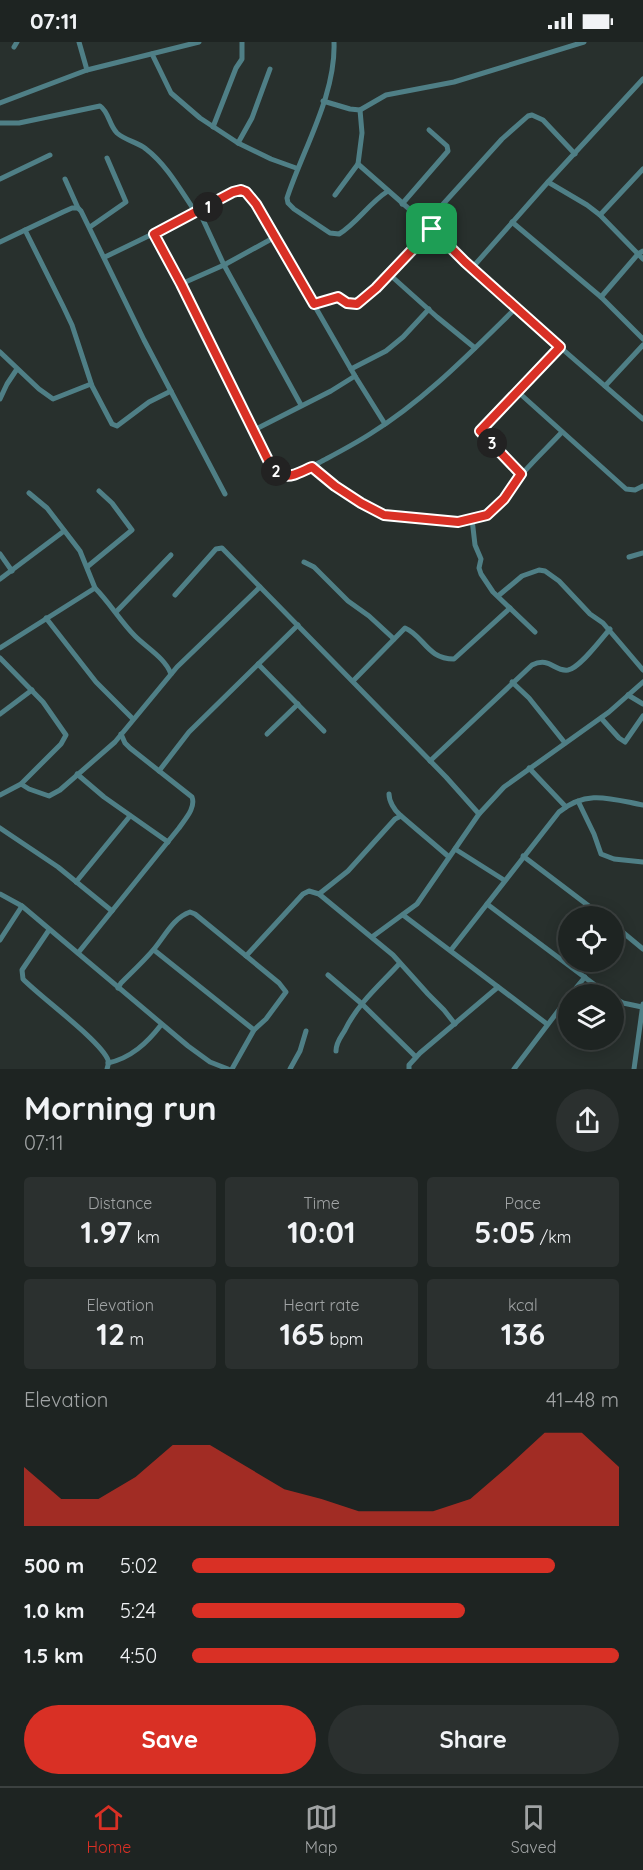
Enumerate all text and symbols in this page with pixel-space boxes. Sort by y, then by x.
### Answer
text: 07:11 [30,7,78,35]
pin: 1 [193,192,223,222]
text: 1 [205,197,211,217]
pin [406,203,457,254]
icon: arrive [415,212,448,245]
pin: 3 [477,428,507,458]
text: 3 [488,433,496,453]
pin: 2 [261,456,291,486]
text: 2 [271,461,281,481]
map controls [558,906,624,1050]
button: locate [558,906,624,972]
button: layers [558,984,624,1050]
text: Morning run [24,1087,217,1128]
button: share [556,1089,619,1152]
text: 07:11 [24,1130,64,1155]
text: Distance [88,1193,152,1213]
text: Time [303,1193,340,1213]
text: Pace [505,1193,541,1213]
text: 1.97 [81,1213,132,1251]
text: 10:01 [287,1213,356,1251]
text: 5:05 [474,1213,535,1251]
text: km [132,1227,160,1247]
text: /km [535,1227,571,1247]
text: Elevation [86,1295,154,1315]
text: Heart rate [283,1295,360,1315]
text: kcal [508,1295,538,1315]
text: 12 [96,1315,125,1353]
text: 165 [280,1315,325,1353]
text: 136 [501,1315,545,1353]
text: m [125,1329,144,1349]
text: bpm [325,1329,363,1349]
text: Elevation [24,1387,108,1412]
text: 41–48 m [546,1387,619,1412]
text: 500 m [24,1553,84,1578]
text: 5:02 [120,1553,158,1578]
text: 1.0 km [24,1598,84,1623]
text: 5:24 [120,1598,156,1623]
text: 1.5 km [24,1643,84,1668]
text: 4:50 [120,1643,157,1668]
button: Save [24,1705,316,1774]
button: Share [328,1705,619,1774]
tab: Home [87,1801,131,1857]
tab: Map [305,1801,338,1857]
tab: Saved [511,1801,556,1857]

